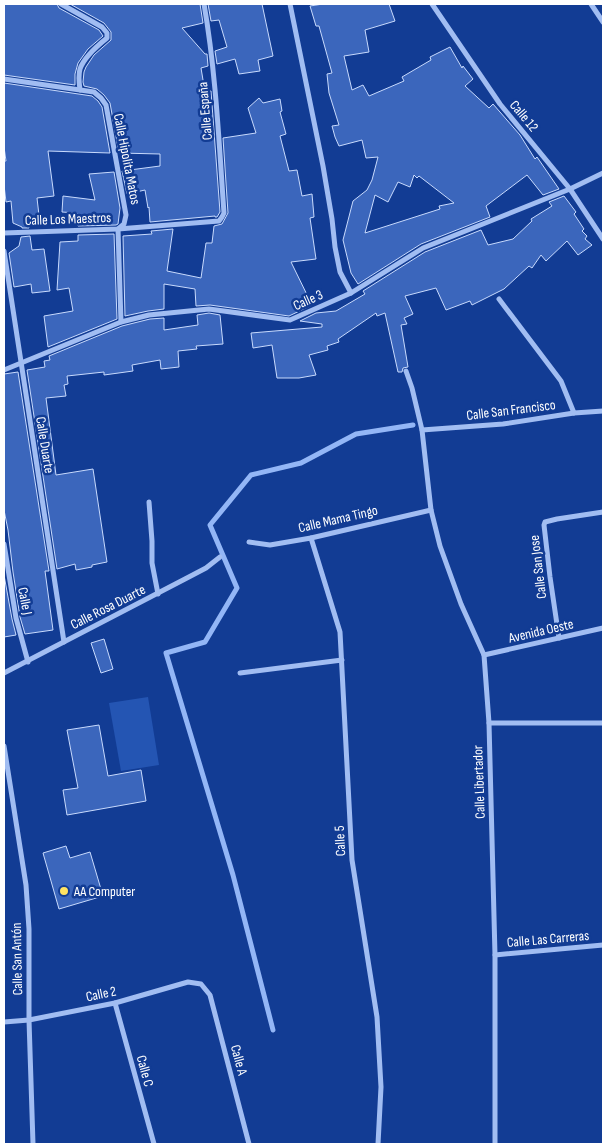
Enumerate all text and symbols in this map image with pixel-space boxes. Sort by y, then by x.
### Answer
street label: Calle España [194,81,216,141]
street label: Calle 12 [506,97,542,135]
street label: Calle Hipolita Matos [110,112,144,206]
street label: Calle Los Maestros [25,209,111,229]
street label: Calle 3 [290,286,326,314]
street label: Calle San Francisco [465,396,557,424]
street label: Calle Duarte [32,415,58,475]
street label: Calle Mama Tingo [297,502,380,536]
street label: Calle San Jose [526,534,550,600]
street label: Calle Rosa Duarte [68,581,148,633]
street label: Calle J [14,586,36,616]
street label: Avenida Oeste [506,615,575,647]
street label: Calle Libertador [469,745,489,819]
street label: Calle 5 [331,825,349,857]
place label: AA Computer [73,883,135,900]
marker: AA Computer [58,885,70,897]
street label: Calle San Antón [8,922,26,996]
street label: Calle Las Carreras [506,927,590,951]
street label: Calle 2 [84,982,118,1006]
street label: Calle A [227,1043,251,1078]
street label: Calle C [133,1053,157,1089]

